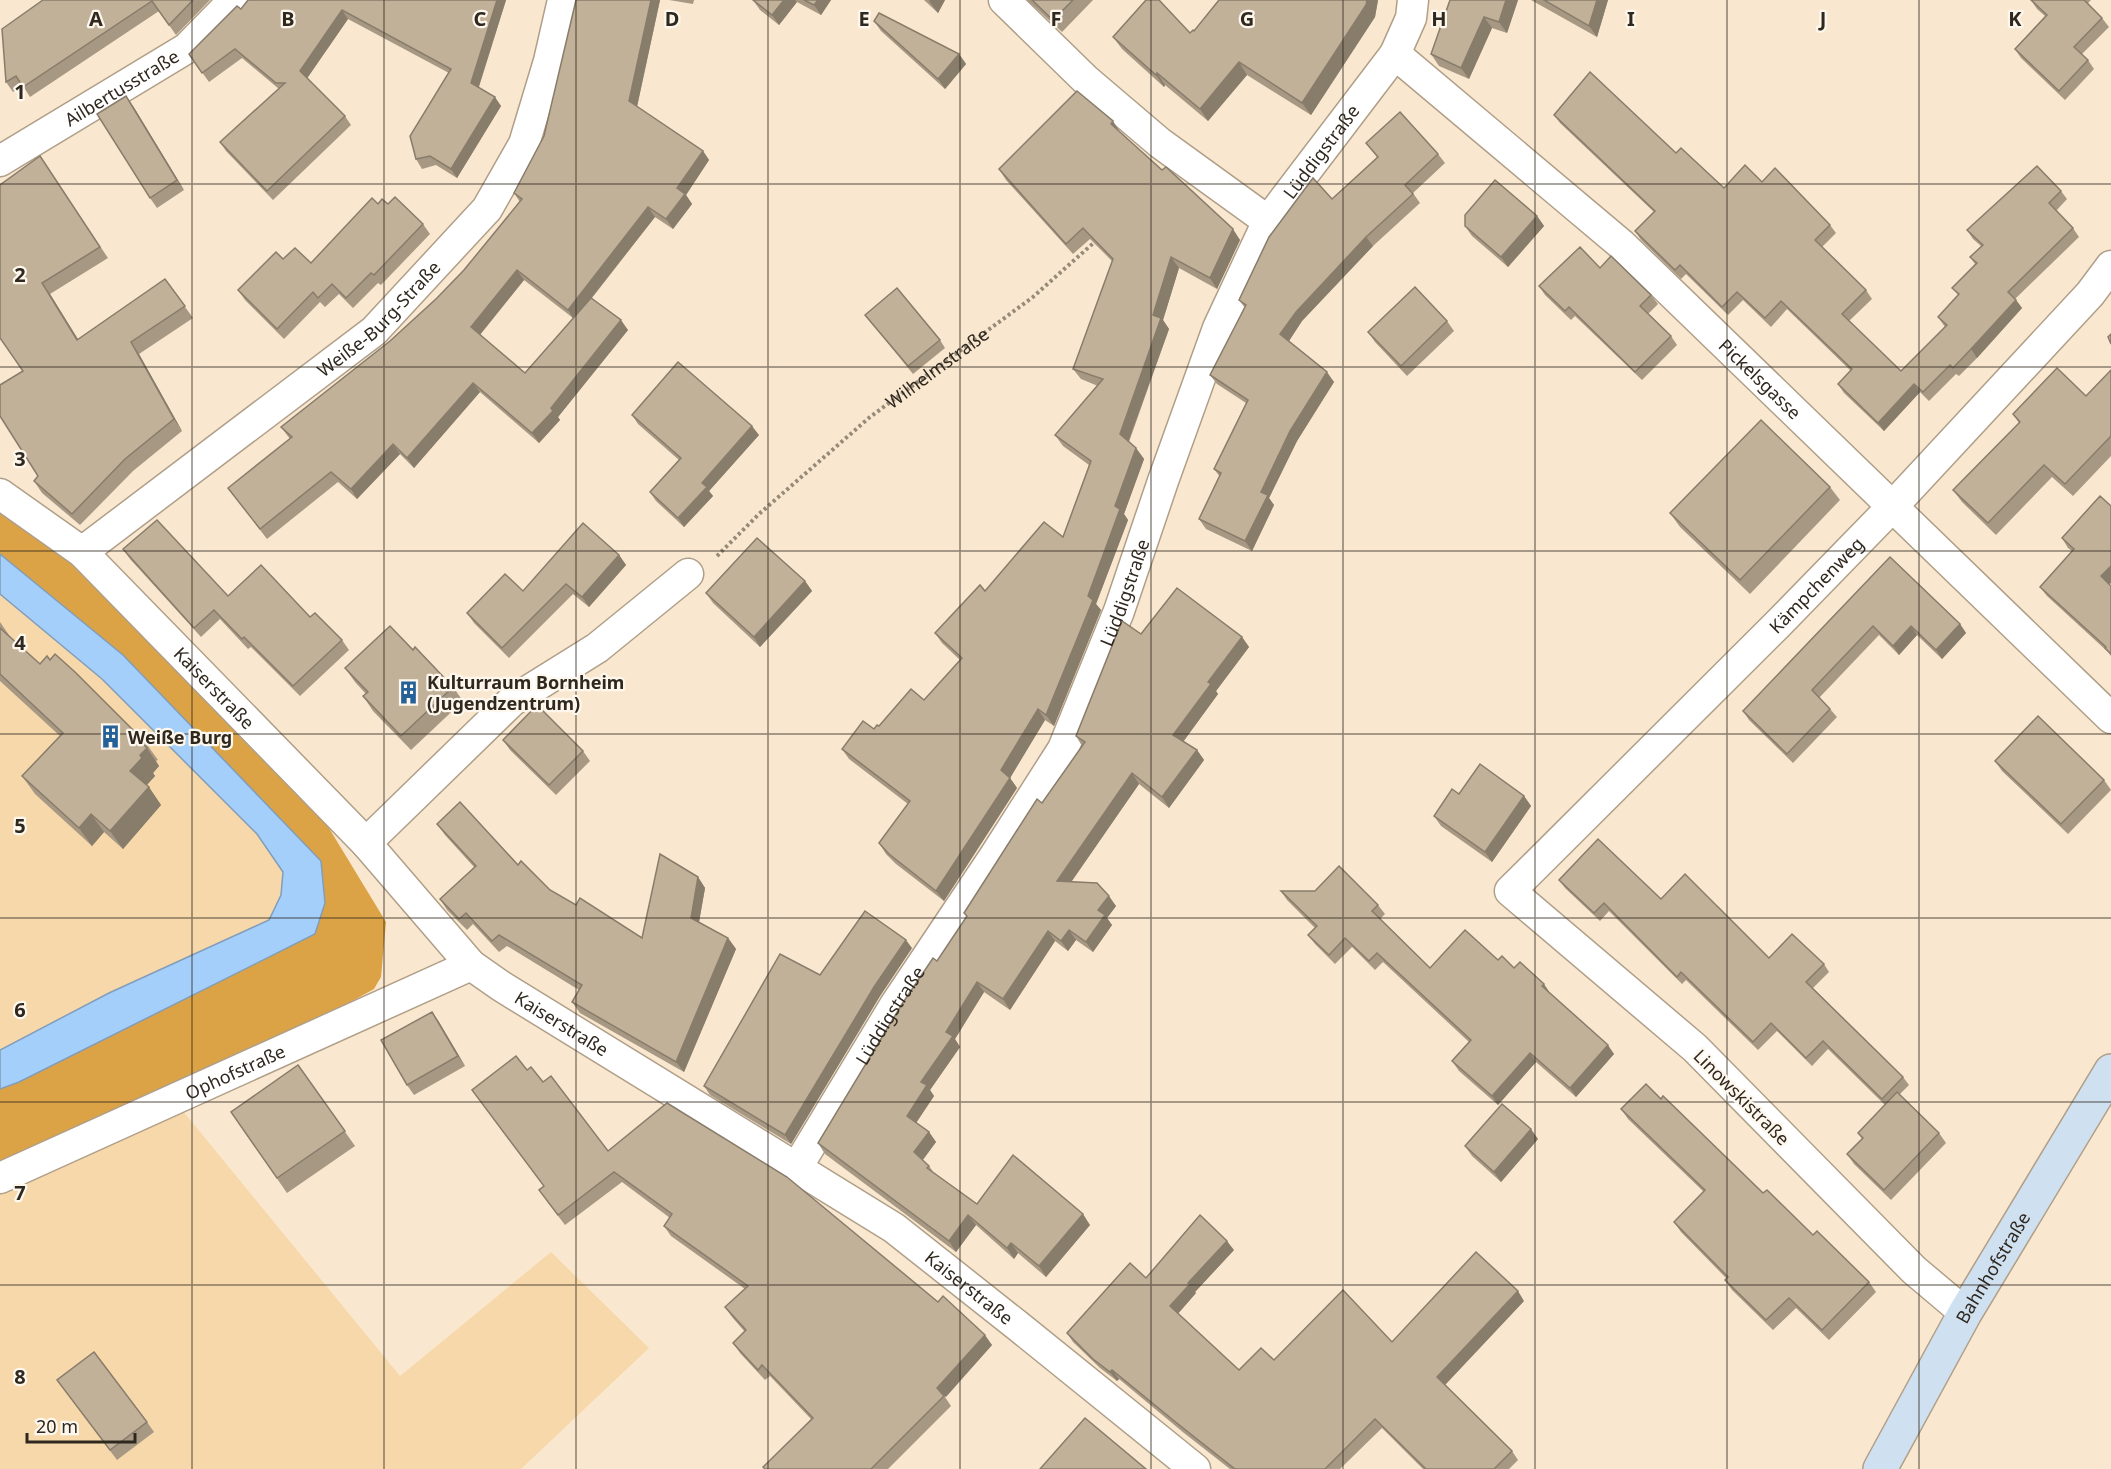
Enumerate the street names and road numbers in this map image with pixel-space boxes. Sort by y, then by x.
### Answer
street label: Ailbertusstraße [60,44,183,131]
street label: Lüddigstraße [1277,100,1364,203]
street label: Weiße-Burg-Straße [312,255,445,382]
street label: Wilhelmstraße [880,322,994,414]
street label: Pickelsgasse [1714,333,1807,424]
street label: Kämpchenweg [1764,532,1868,638]
street label: Lüddigstraße [1094,536,1155,650]
street label: Kaiserstraße [169,641,260,734]
street label: Lüddigstraße [850,961,930,1069]
street label: Kaiserstraße [510,985,613,1061]
street label: Ophofstraße [181,1039,289,1105]
street label: Linowskistraße [1689,1044,1795,1150]
street label: Bahnhofstraße [1950,1207,2035,1327]
street label: Kaiserstraße [920,1245,1018,1330]

